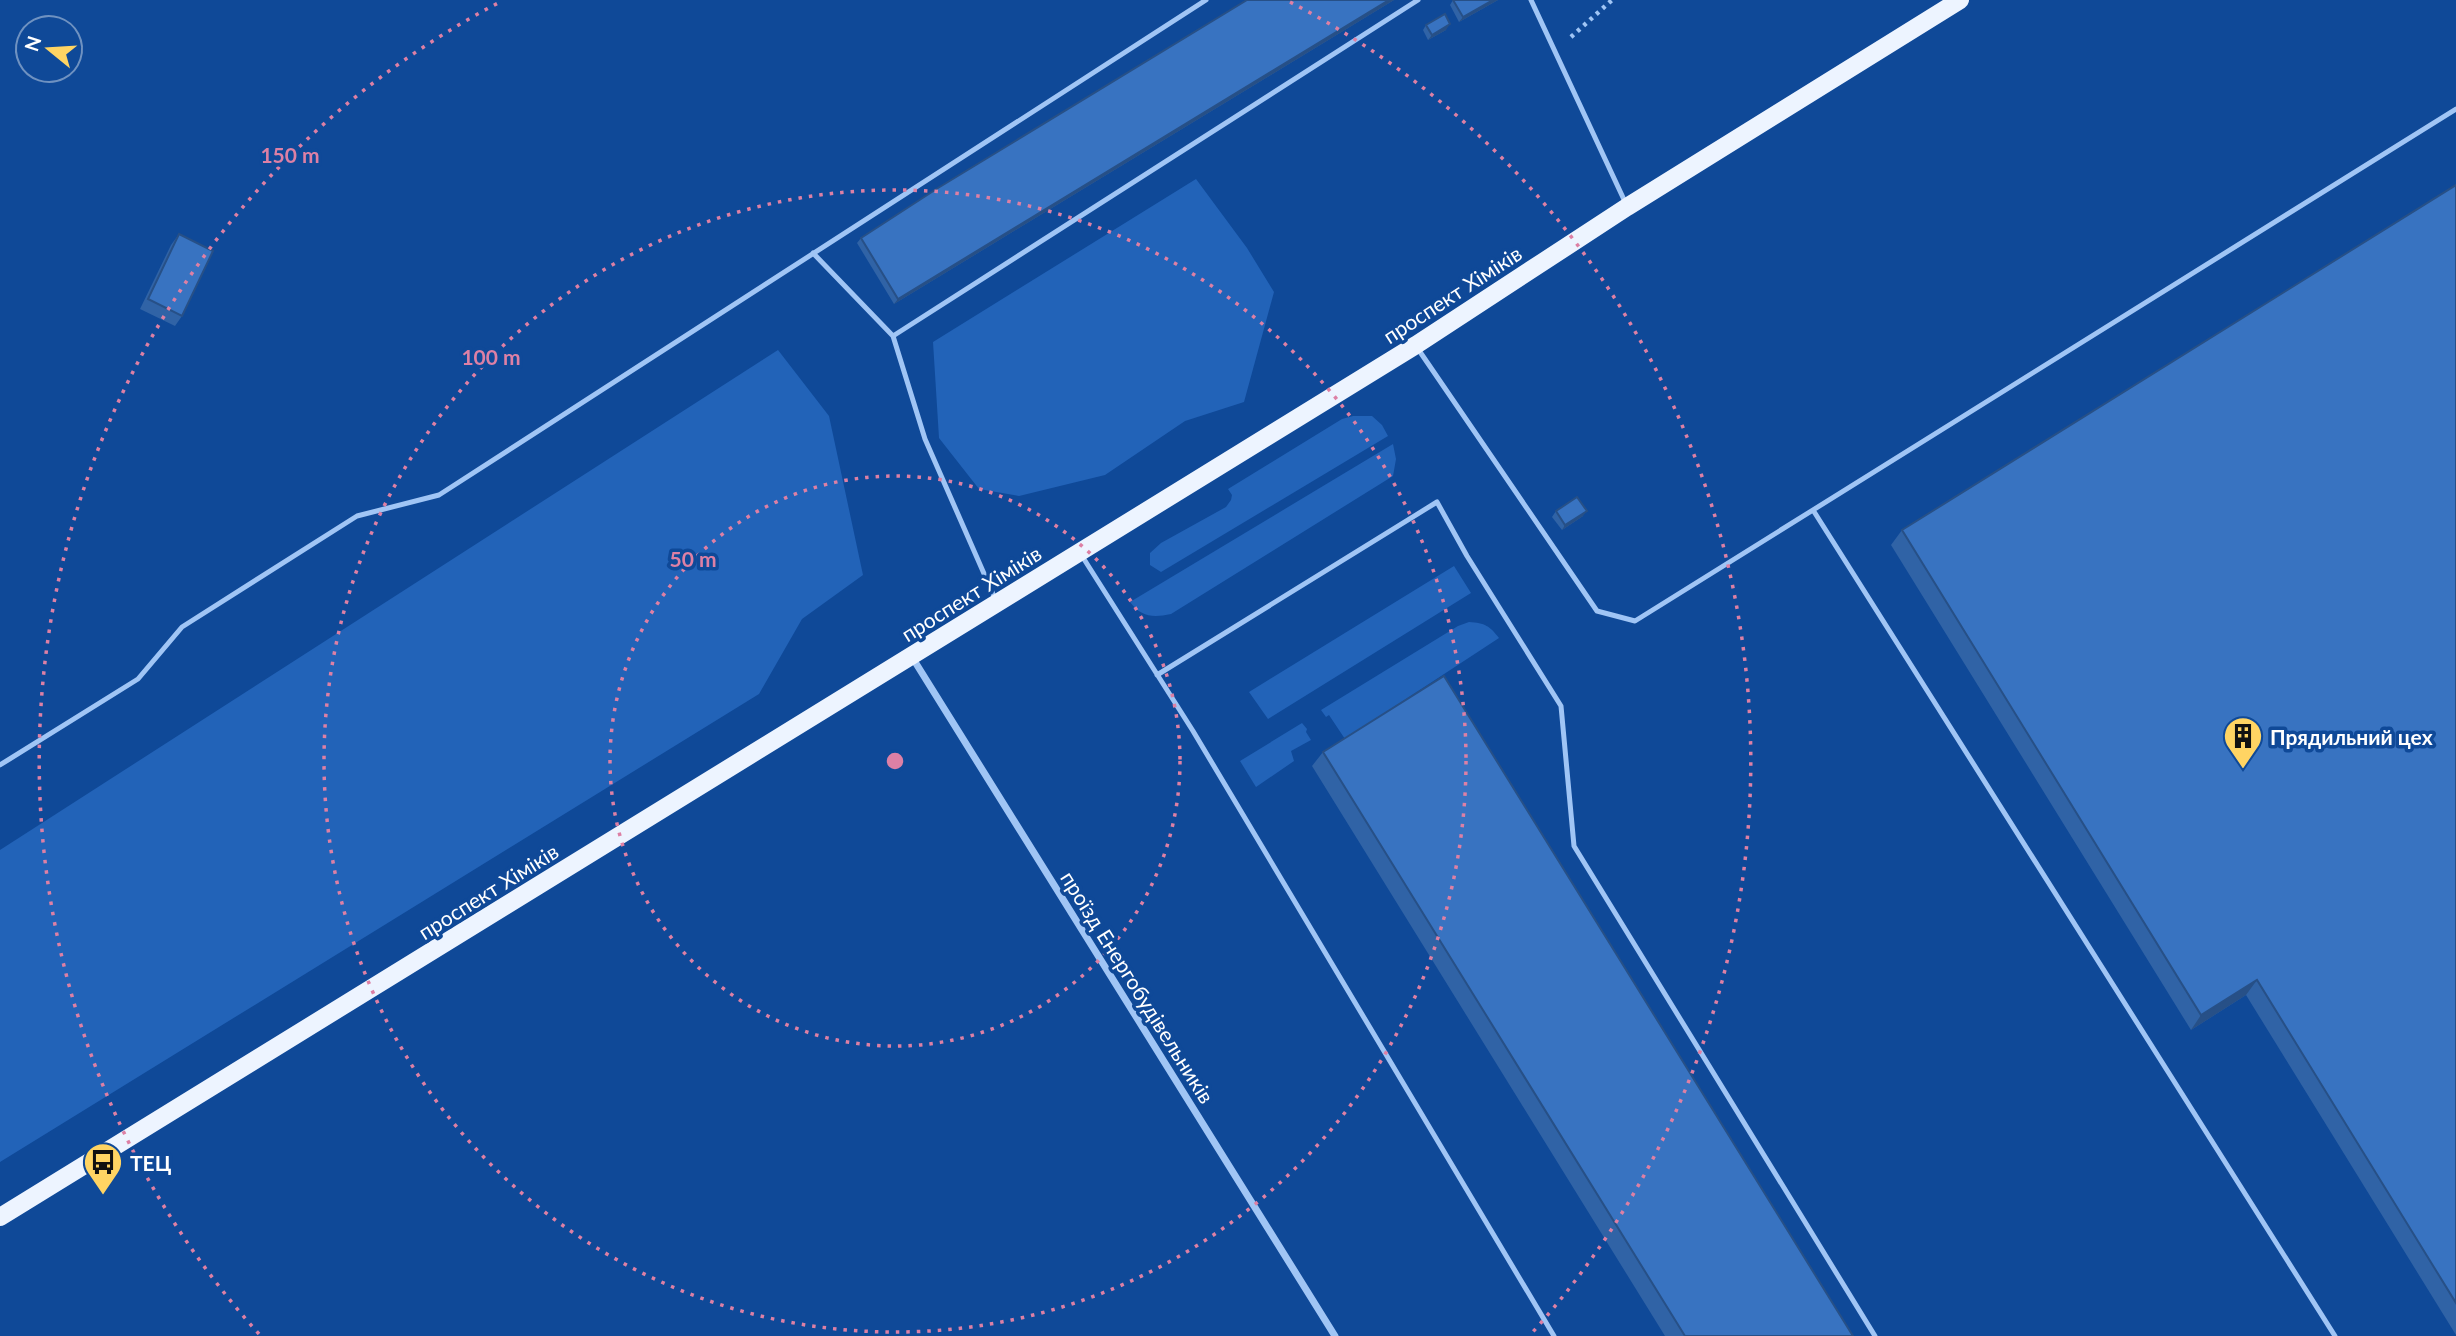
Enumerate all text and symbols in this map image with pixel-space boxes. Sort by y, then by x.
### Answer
north arrow [14,14,84,84]
text: N [19,33,46,54]
text: 150 m [260,142,320,167]
street label: проспект Хіміків [1378,240,1526,348]
text: 100 m [461,344,521,369]
street label: проспект Хіміків [896,540,1046,646]
text: 50 m [669,546,717,571]
building icon: Прядильний цех [2222,715,2264,770]
place label: Прядильний цех [2270,724,2433,749]
centre of rings [883,749,907,773]
street label: проспект Хіміків [413,838,563,944]
street label: проїзд Енергобудівельників [1056,866,1220,1108]
bus stop icon: ТЕЦ [82,1141,124,1196]
place label: ТЕЦ [130,1150,172,1175]

